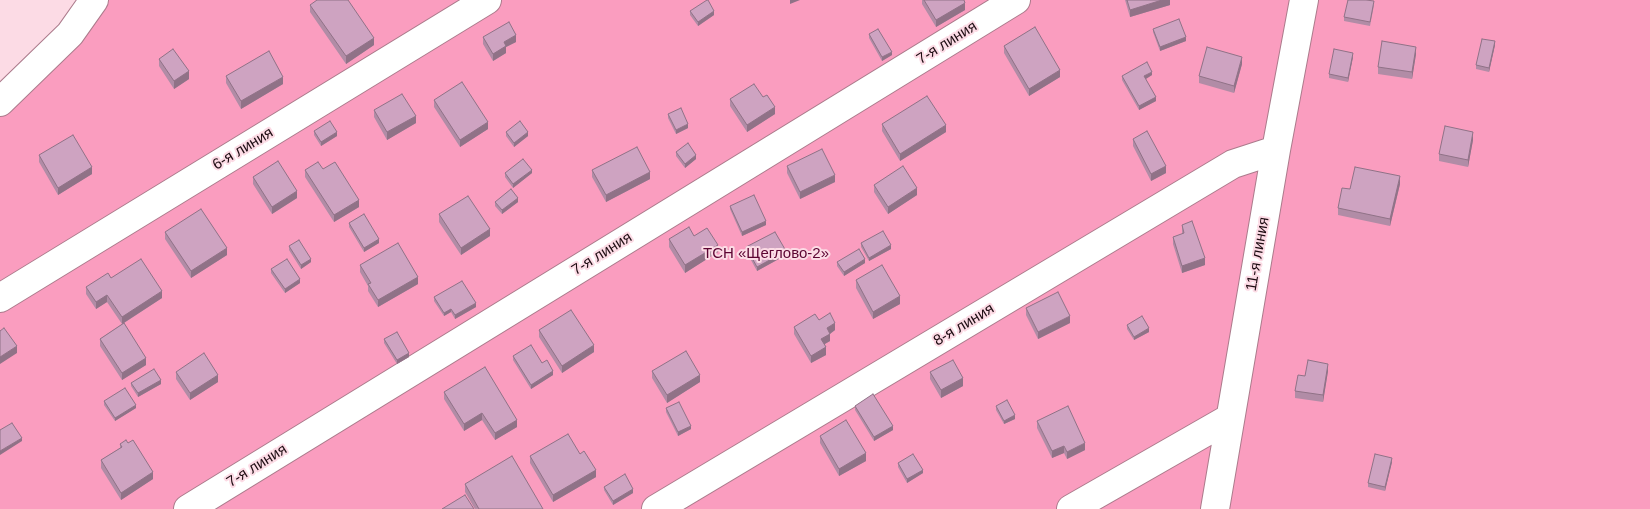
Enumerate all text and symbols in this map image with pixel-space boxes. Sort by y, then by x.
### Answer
street label: 7-я линия [914,17,980,69]
street label: 6-я линия [209,124,277,174]
street label: 11-я линия [1243,216,1273,292]
street label: 7-я линия [569,228,635,280]
park label: ТСН «Щеглово-2» [703,245,829,263]
street label: 8-я линия [930,300,998,350]
street label: 7-я линия [224,440,290,492]

